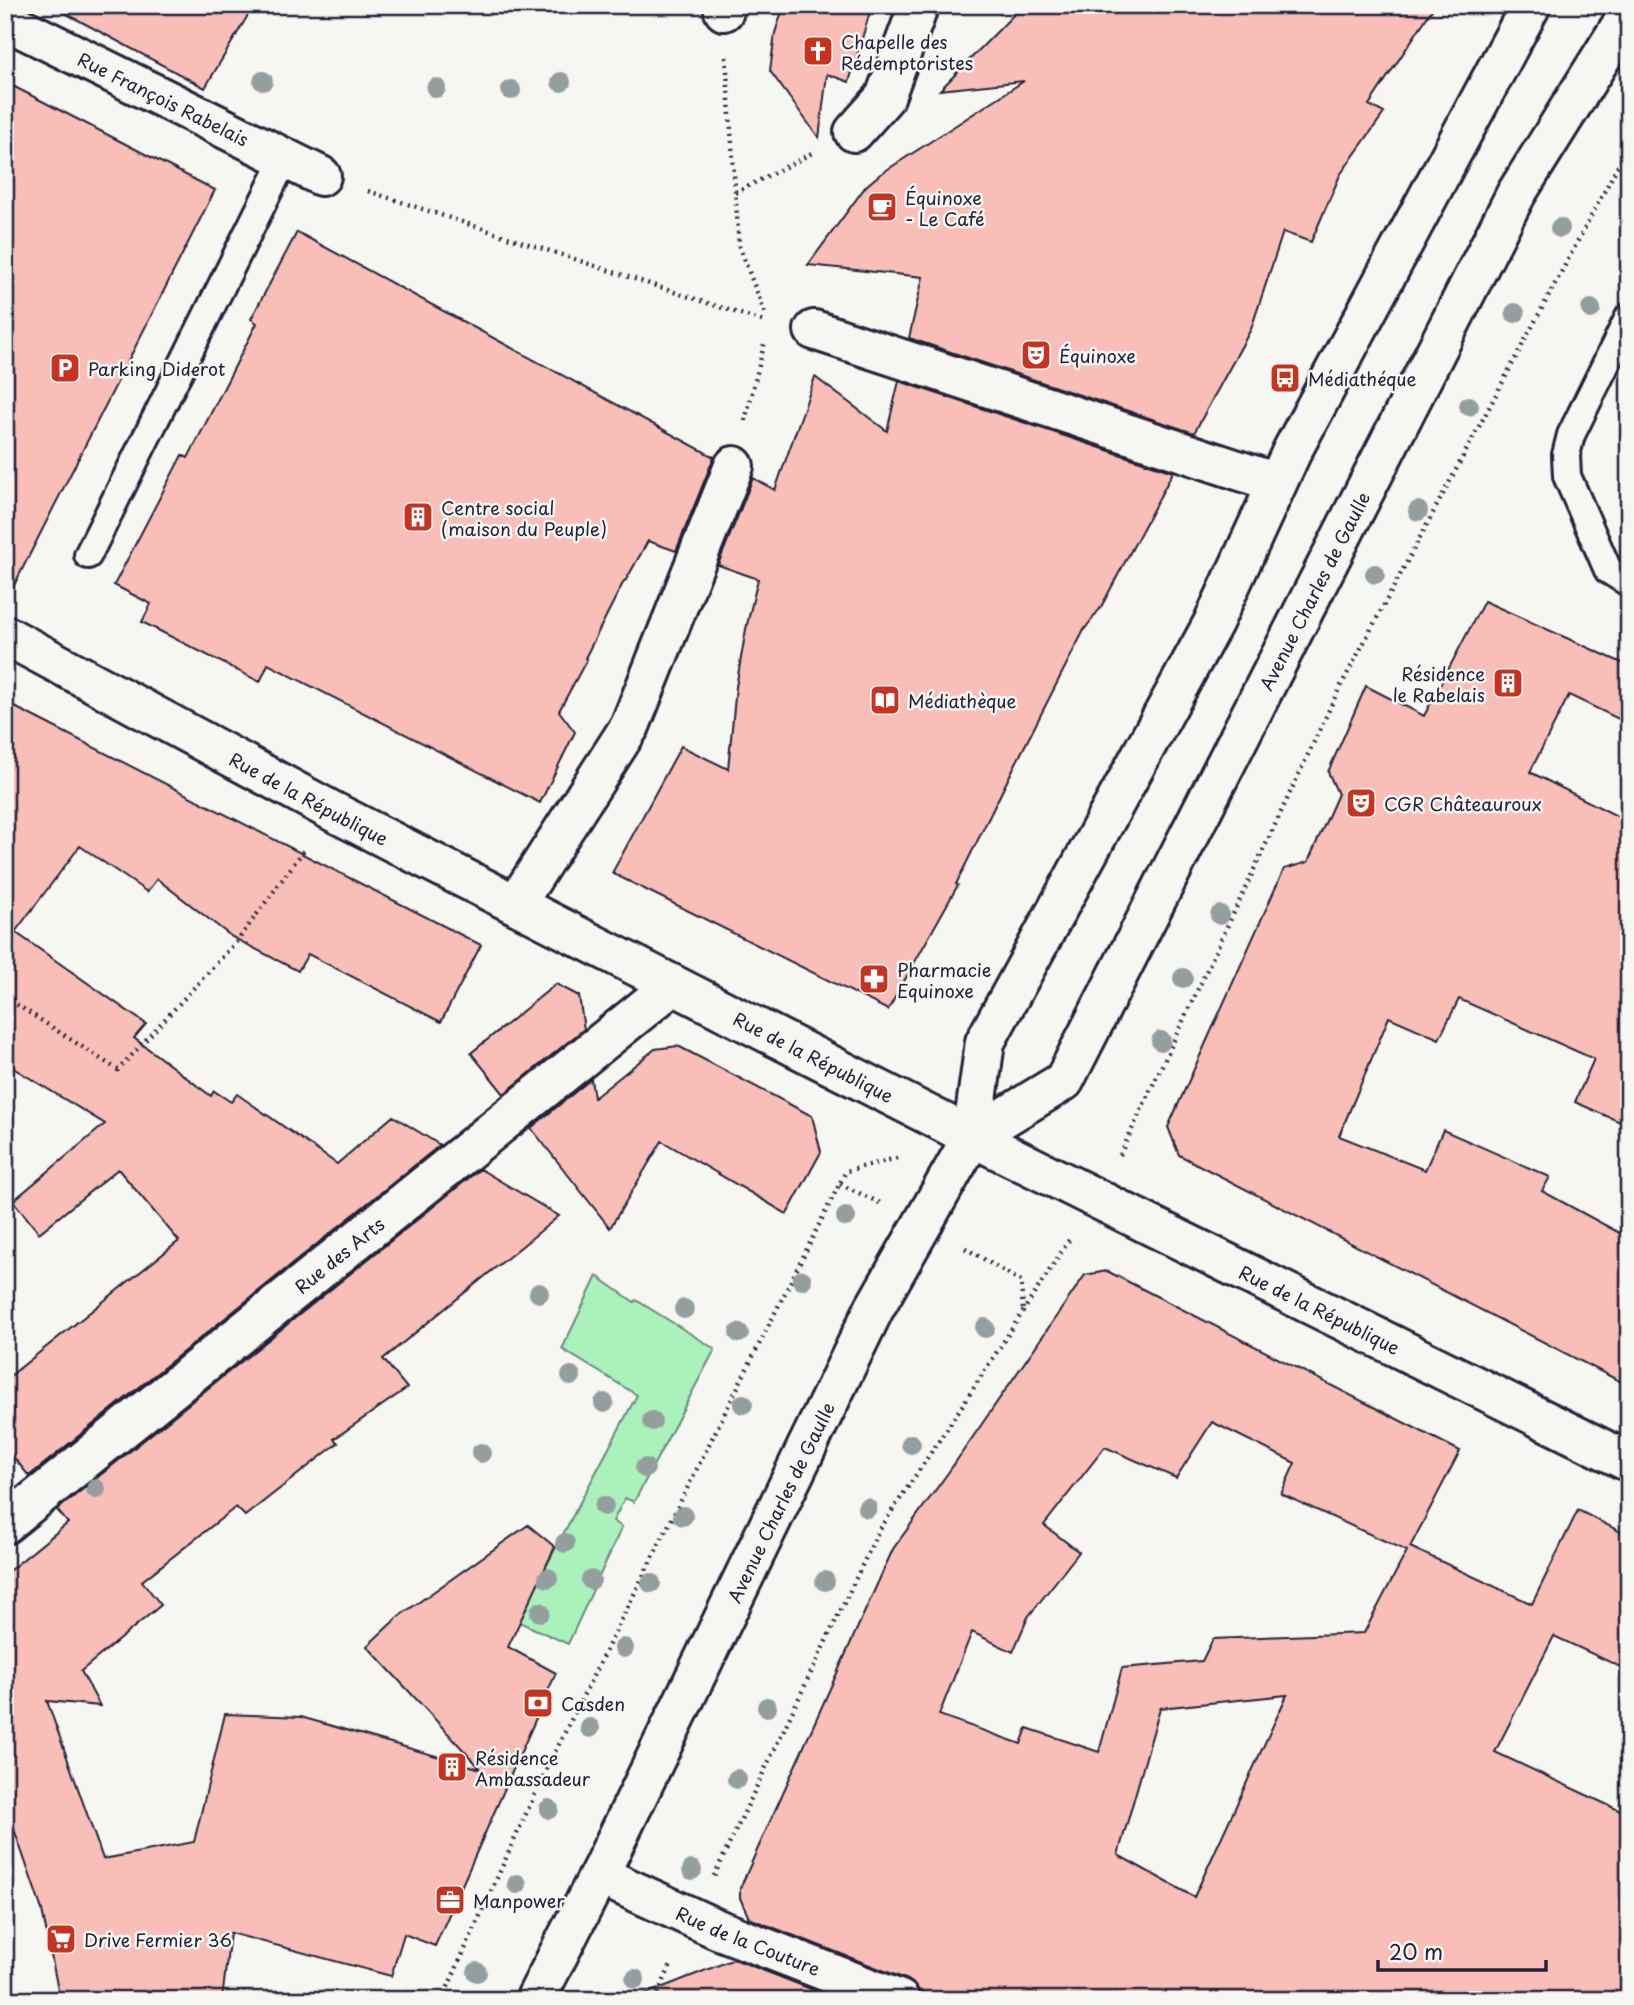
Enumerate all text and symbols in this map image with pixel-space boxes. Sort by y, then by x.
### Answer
place label: Chapelle des Rédemptoristes [841,28,973,76]
church icon: Chapelle des Rédemptoristes [801,34,835,68]
street label: Rue François Rabelais [74,45,254,152]
place label: Équinoxe - Le Café [905,184,985,232]
cafe icon: Équinoxe - Le Café [865,190,899,224]
theatre icon: Équinoxe [1019,338,1053,372]
place label: Équinoxe [1059,342,1136,369]
parking icon: Parking Diderot [48,351,82,385]
place label: Parking Diderot [88,355,225,382]
bus stop icon: Médiathéque [1268,361,1302,395]
place label: Médiathéque [1308,365,1416,392]
street label: Avenue Charles de Gaulle [1252,487,1376,695]
place label: Centre social (maison du Peuple) [441,494,607,542]
building icon: Centre social (maison du Peuple) [401,500,435,534]
place label: Résidence le Rabelais [1393,660,1485,708]
building icon: Résidence le Rabelais [1491,666,1525,700]
library icon: Médiathèque [868,683,902,717]
place label: Médiathèque [908,687,1016,714]
street label: Rue de la République [225,745,393,851]
theatre icon: CGR Châteauroux [1344,786,1378,820]
place label: CGR Châteauroux [1384,790,1542,817]
place label: Pharmacie Equinoxe [897,956,991,1004]
pharmacy icon: Pharmacie Equinoxe [857,962,891,996]
street label: Rue de la République [729,1004,899,1109]
street label: Rue des Arts [288,1210,390,1299]
street label: Rue de la République [1235,1258,1405,1360]
street label: Avenue Charles de Gaulle [720,1397,840,1607]
bank icon: Casden [521,1686,555,1720]
place label: Casden [561,1690,625,1717]
place label: Résidence Ambassadeur [475,1744,591,1792]
building icon: Résidence Ambassadeur [435,1750,469,1784]
office icon: Manpower [433,1883,467,1917]
place label: Manpower [473,1887,565,1914]
street label: Rue de la Couture [672,1899,825,1981]
supermarket icon: Drive Fermier 36 [44,1922,78,1956]
place label: Drive Fermier 36 [84,1926,232,1953]
scale bar [1378,1928,1546,1972]
text: 20 m [1389,1935,1443,1967]

